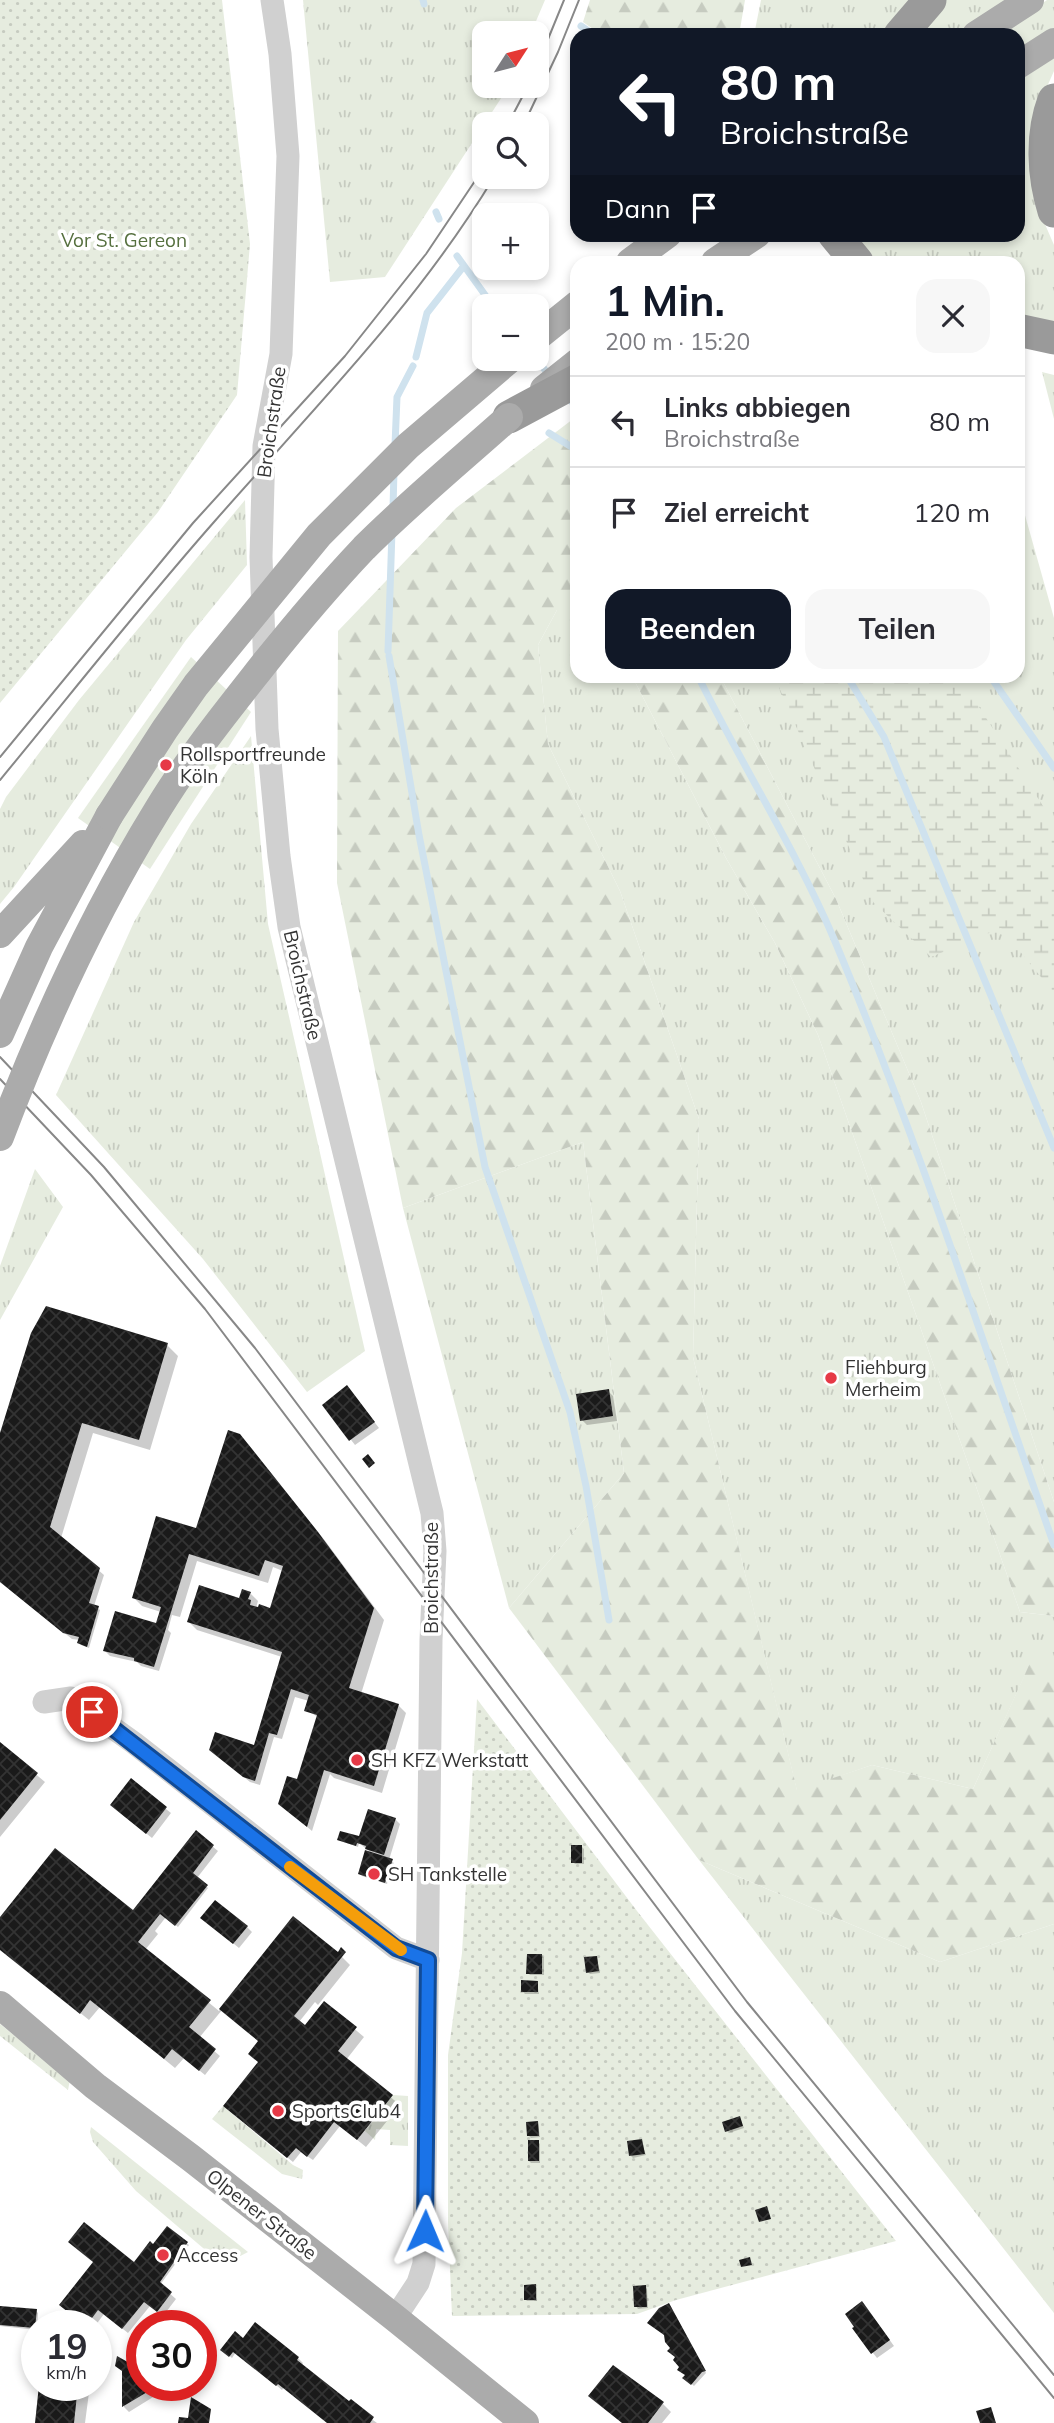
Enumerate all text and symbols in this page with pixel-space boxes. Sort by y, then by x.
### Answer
north arrow [472,21,550,98]
map controls [472,21,549,371]
text: 80 m [720,51,836,112]
icon: left [605,56,696,147]
button: search [472,112,549,189]
text: Broichstraße [720,112,909,152]
icon: arrive [685,189,723,227]
text: Dann [605,192,671,225]
button: + [472,203,549,280]
park label: Vor St. Gereon [61,228,187,252]
text: 1 Min. [605,274,725,327]
button: close [916,279,990,353]
button: − [472,294,549,371]
text: 200 m · 15:20 [605,327,750,356]
street label: Broichstraße [251,365,291,479]
text: Links abbiegen [664,391,851,424]
icon: left [605,403,643,441]
text: 80 m [929,405,990,438]
text: Broichstraße [664,424,800,453]
icon: arrive [605,494,643,532]
text: Ziel erreicht [664,496,809,529]
text: 120 m [914,496,990,529]
button: Beenden [605,589,791,669]
button: Teilen [805,589,990,669]
place label: Rollsportfreunde Köln [180,742,326,788]
marker: Rollsportfreunde Köln [158,757,174,773]
street label: Broichstraße [279,928,327,1042]
place label: Fliehburg Merheim [845,1355,927,1401]
marker: Fliehburg Merheim [823,1370,839,1386]
street label: Broichstraße [419,1522,443,1634]
pin [62,1682,122,1742]
icon: arrive [73,1693,111,1731]
place label: SH KFZ Werkstatt [371,1748,529,1772]
marker: SH KFZ Werkstatt [349,1752,365,1768]
place label: SH Tankstelle [388,1862,507,1886]
marker: SH Tankstelle [366,1866,382,1882]
place label: SportsClub4 [292,2099,401,2123]
marker: SportsClub4 [270,2103,286,2119]
street label: Olpener Straße [202,2164,322,2264]
position arrow [388,2194,462,2268]
place label: Access [177,2243,238,2267]
marker: Access [155,2247,171,2263]
speed limit sign: 30 [126,2310,217,2401]
text: 19 [45,2324,88,2368]
text: km/h [46,2361,87,2384]

